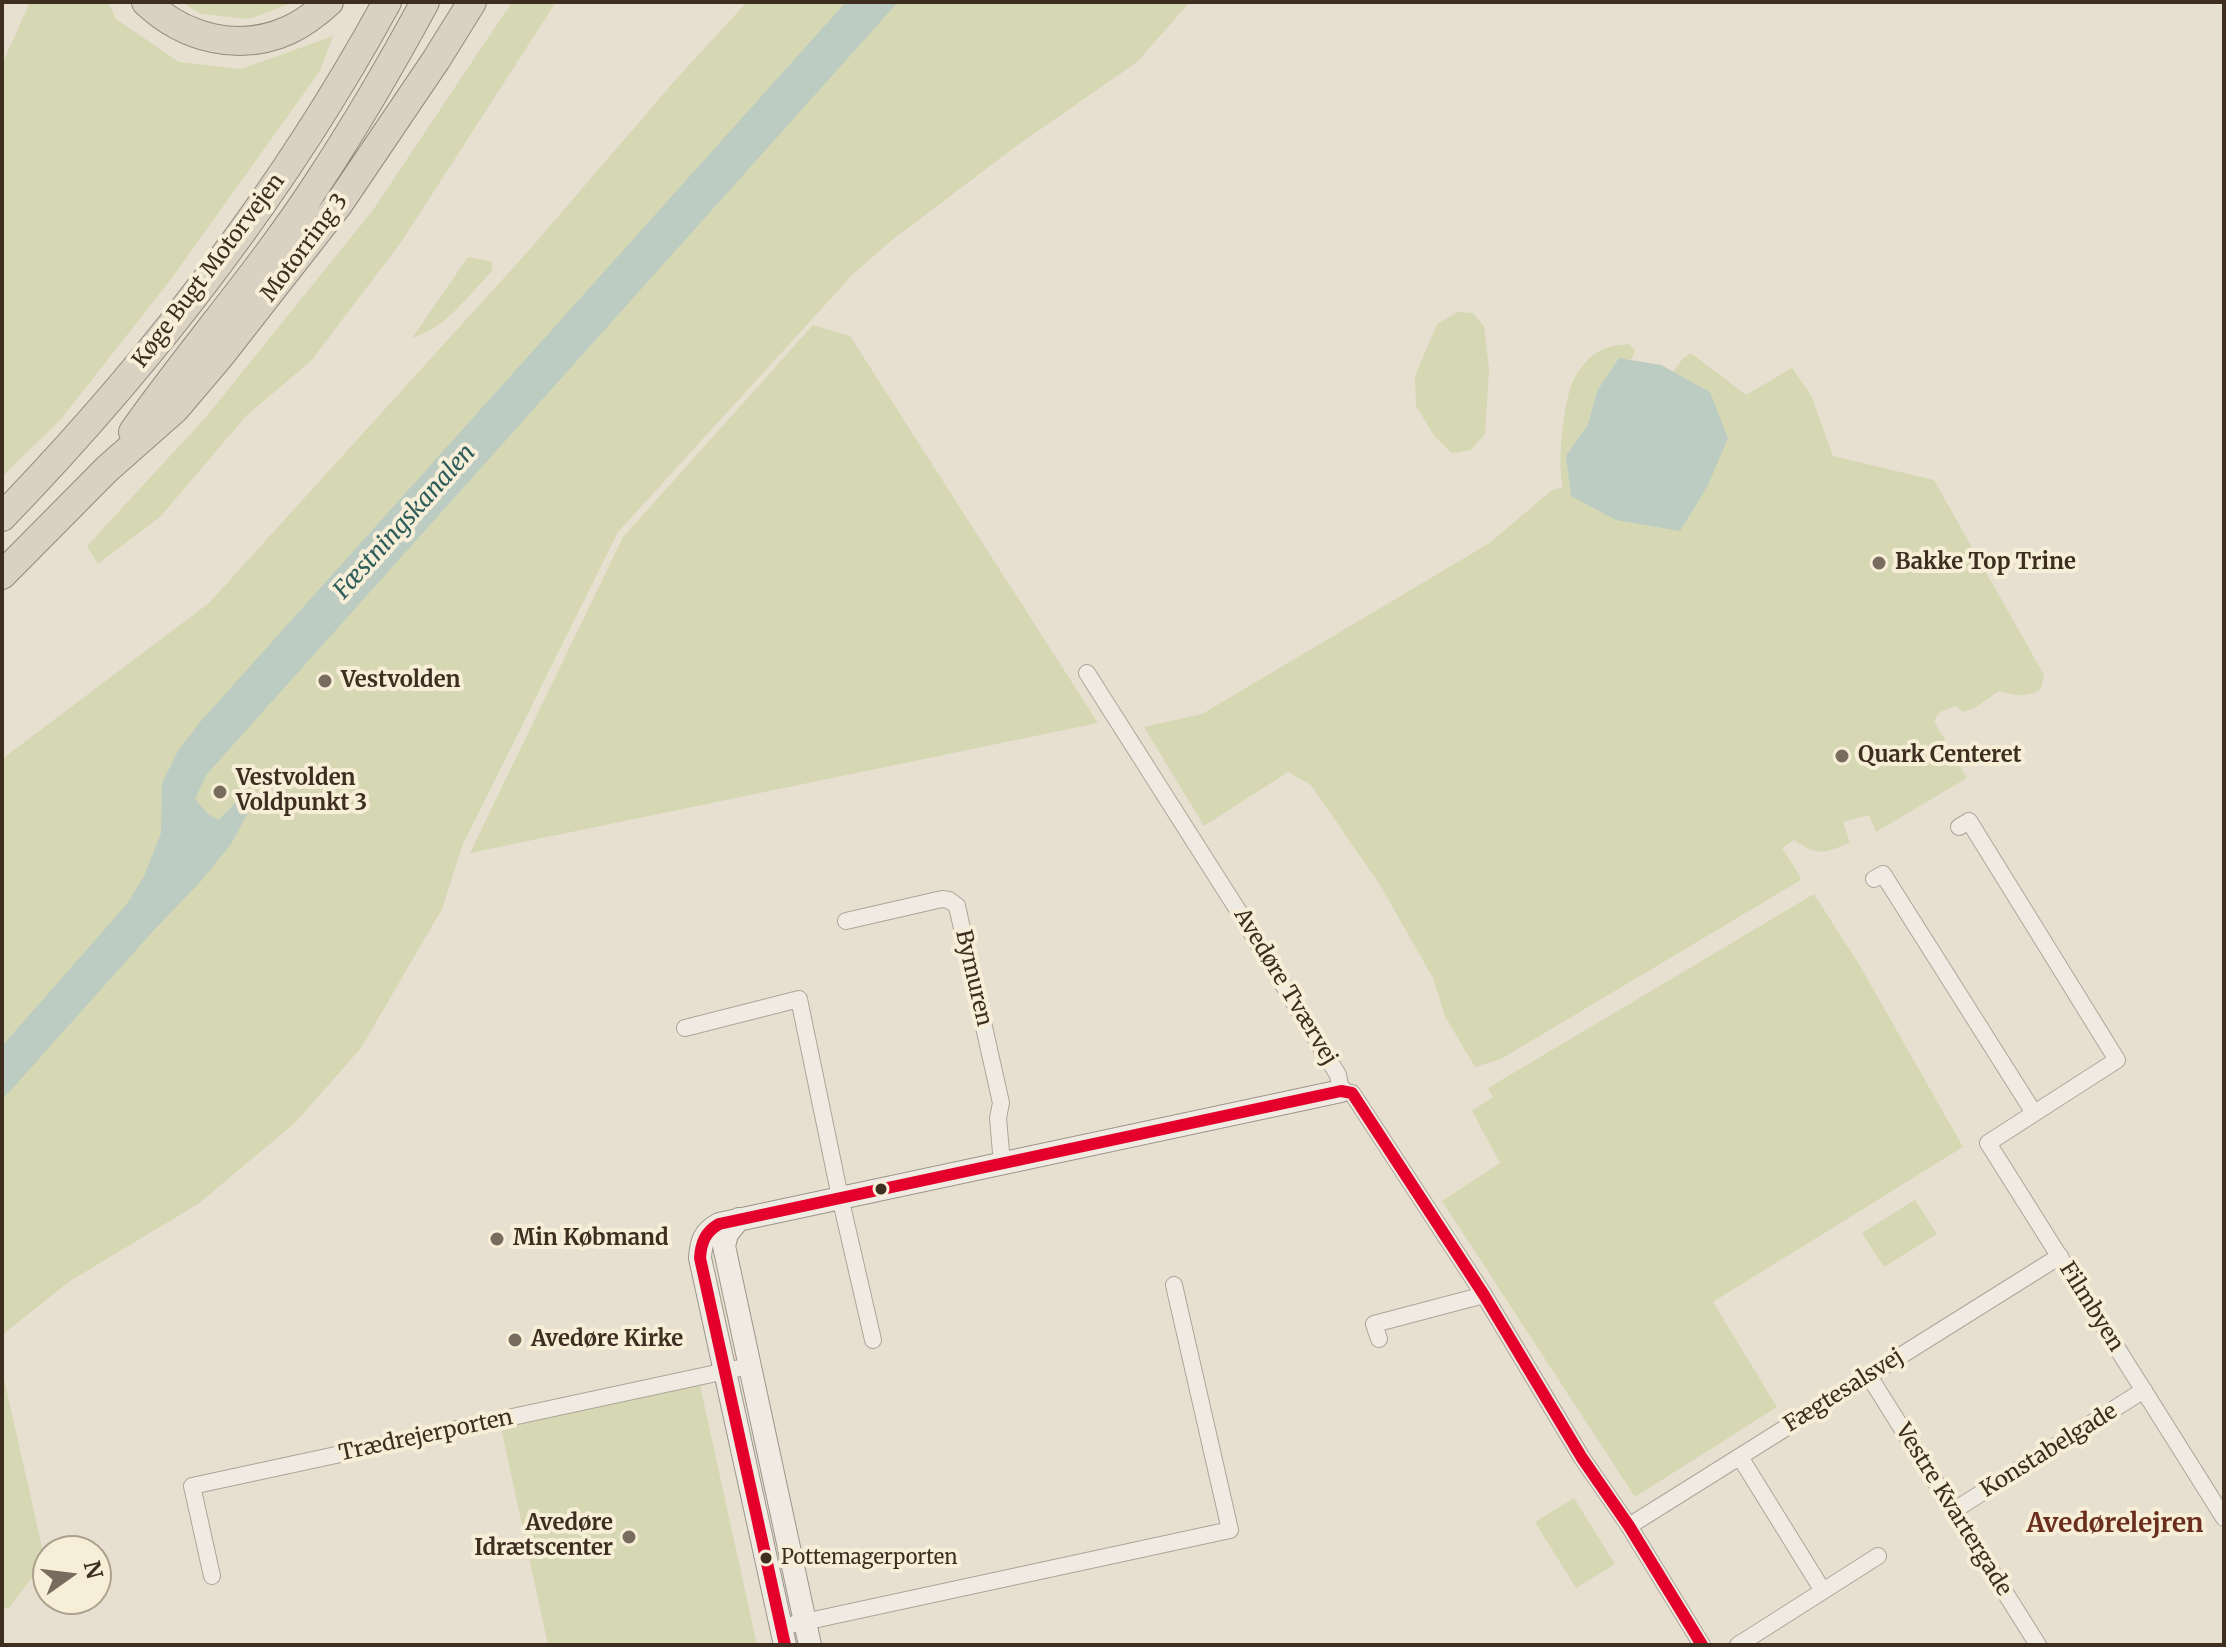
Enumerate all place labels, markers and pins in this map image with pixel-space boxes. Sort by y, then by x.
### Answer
place label: Bakke Top Trine [1895,550,2076,576]
marker: Bakke Top Trine [1870,554,1888,572]
place label: Vestvolden [341,668,460,694]
marker: Vestvolden [316,672,334,690]
place label: Quark Centeret [1858,743,2022,769]
marker: Quark Centeret [1833,747,1851,765]
place label: Vestvolden Voldpunkt 3 [236,766,367,818]
marker: Vestvolden Voldpunkt 3 [211,783,229,801]
unlabelled marker [873,1181,889,1197]
place label: Min Købmand [513,1226,669,1252]
marker: Min Købmand [488,1230,506,1248]
place label: Avedøre Kirke [531,1327,683,1353]
marker: Avedøre Kirke [506,1331,524,1349]
place label: Avedøre Idrætscenter [474,1511,613,1562]
marker: Avedøre Idrætscenter [620,1528,638,1546]
place label: Pottemagerporten [781,1546,957,1570]
marker: Pottemagerporten [758,1550,774,1566]

